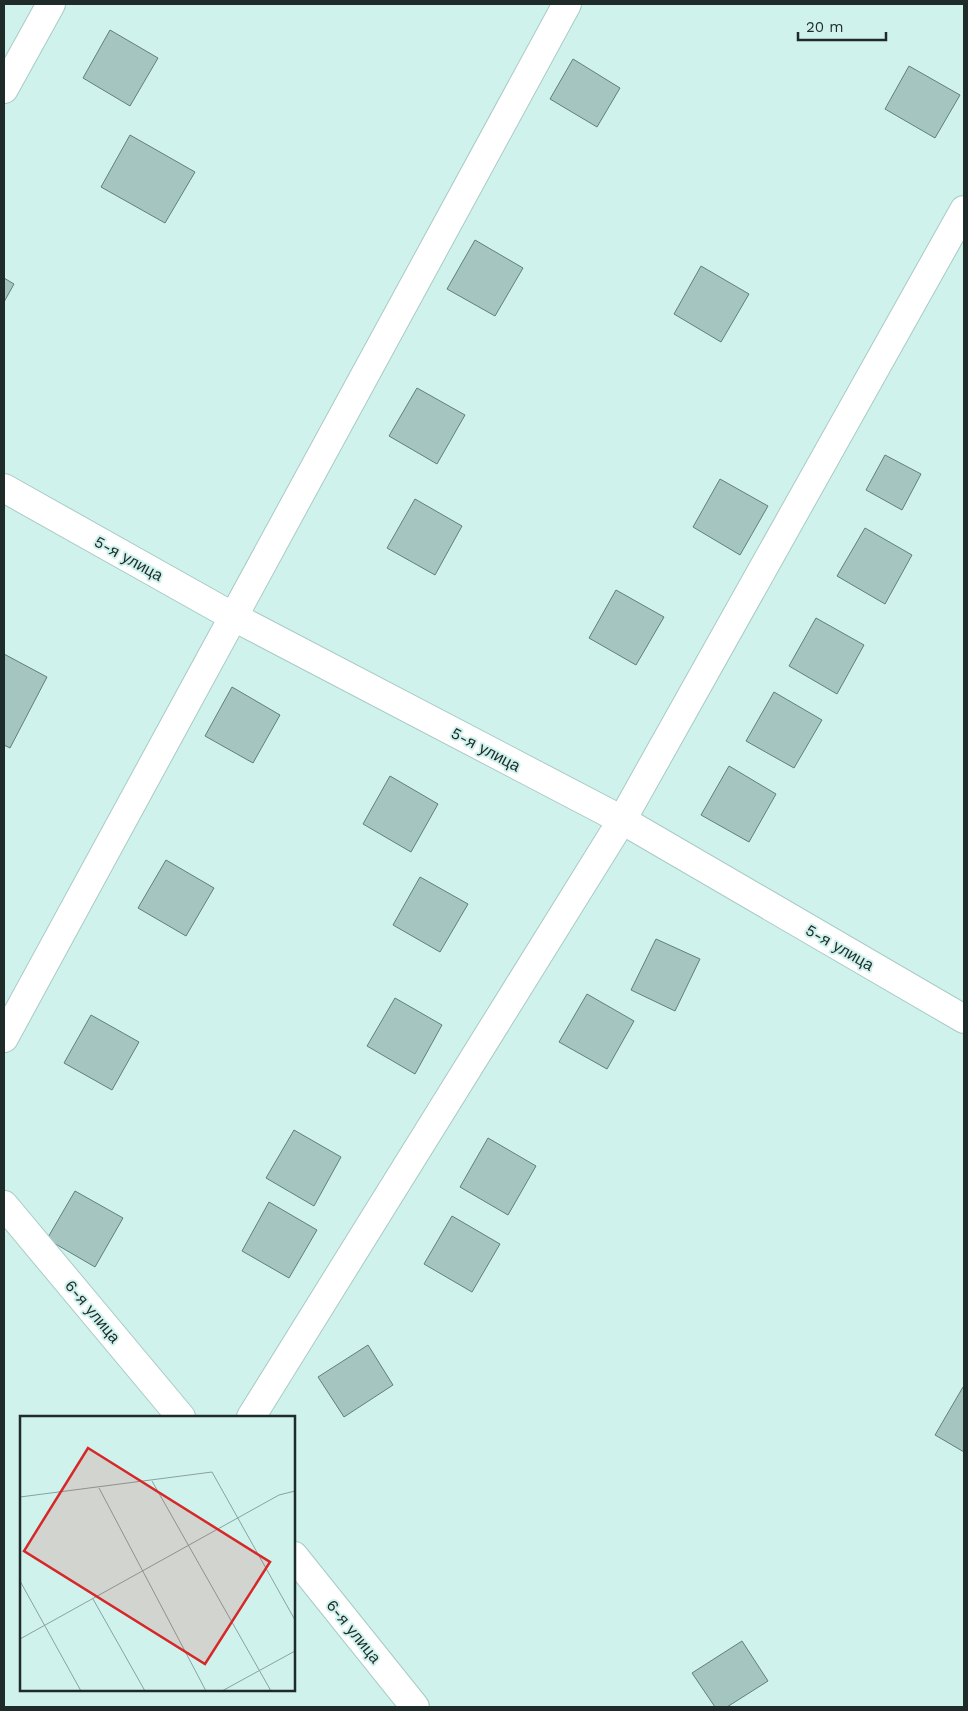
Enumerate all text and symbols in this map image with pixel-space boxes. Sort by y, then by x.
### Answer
scale bar [798,10,886,42]
text: 20 m [806,18,844,36]
street label: 5-я улица [91,532,167,585]
street label: 5-я улица [448,723,524,776]
street label: 5-я улица [802,920,877,975]
street label: 6-я улица [61,1276,124,1347]
inset map [20,1416,295,1691]
street label: 6-я улица [322,1596,385,1667]

